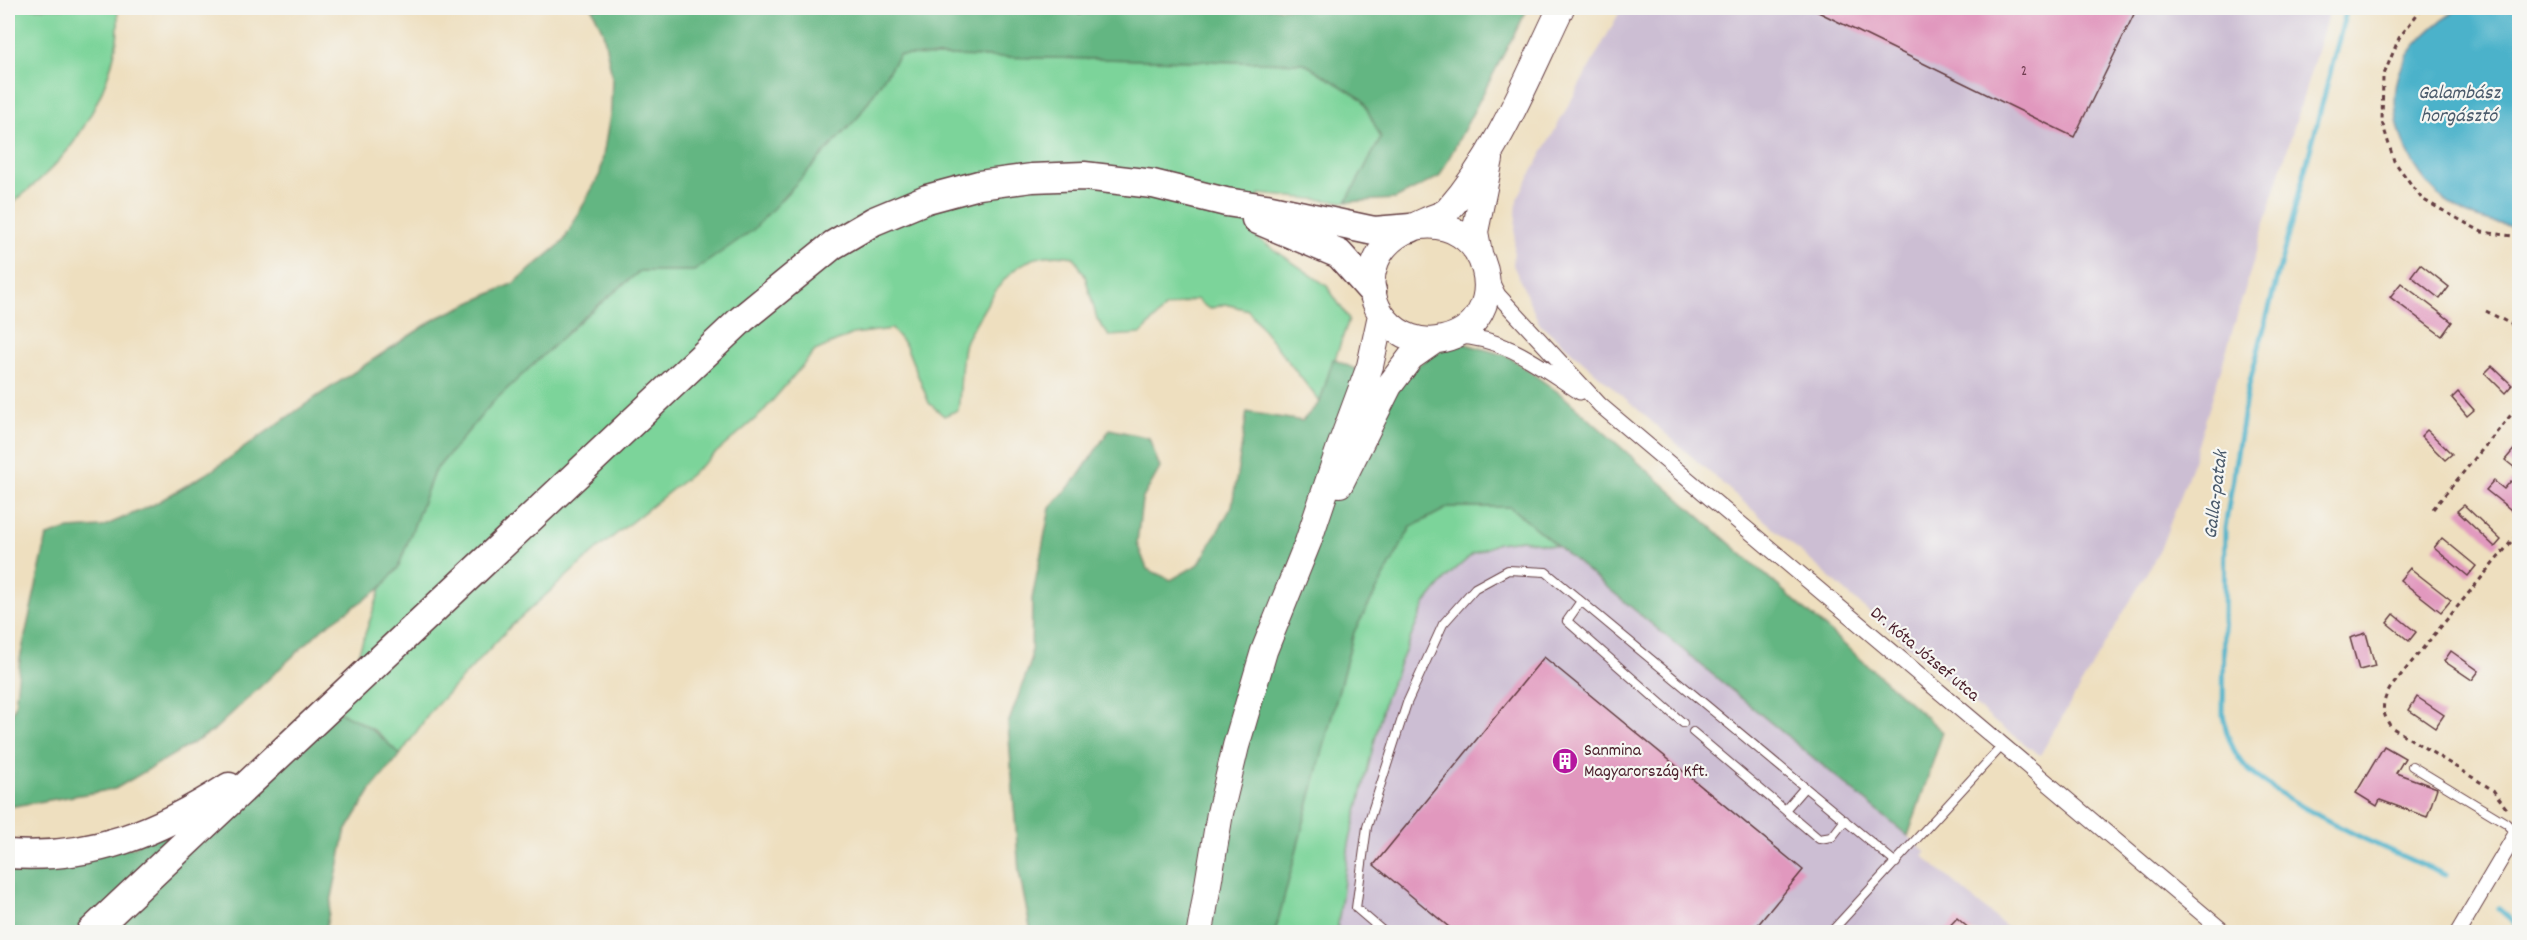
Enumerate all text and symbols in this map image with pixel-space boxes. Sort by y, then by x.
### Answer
house number: 2 [2021,61,2027,83]
water label: Galambász horgásztó [2418,80,2501,131]
water label: Galla-patak [2198,447,2237,541]
street label: Dr. Kóta József utca [1864,602,1985,709]
place label: Sanmina Magyarország Kft. [1584,739,1708,785]
building icon: Sanmina Magyarország Kft. [1550,746,1580,776]

